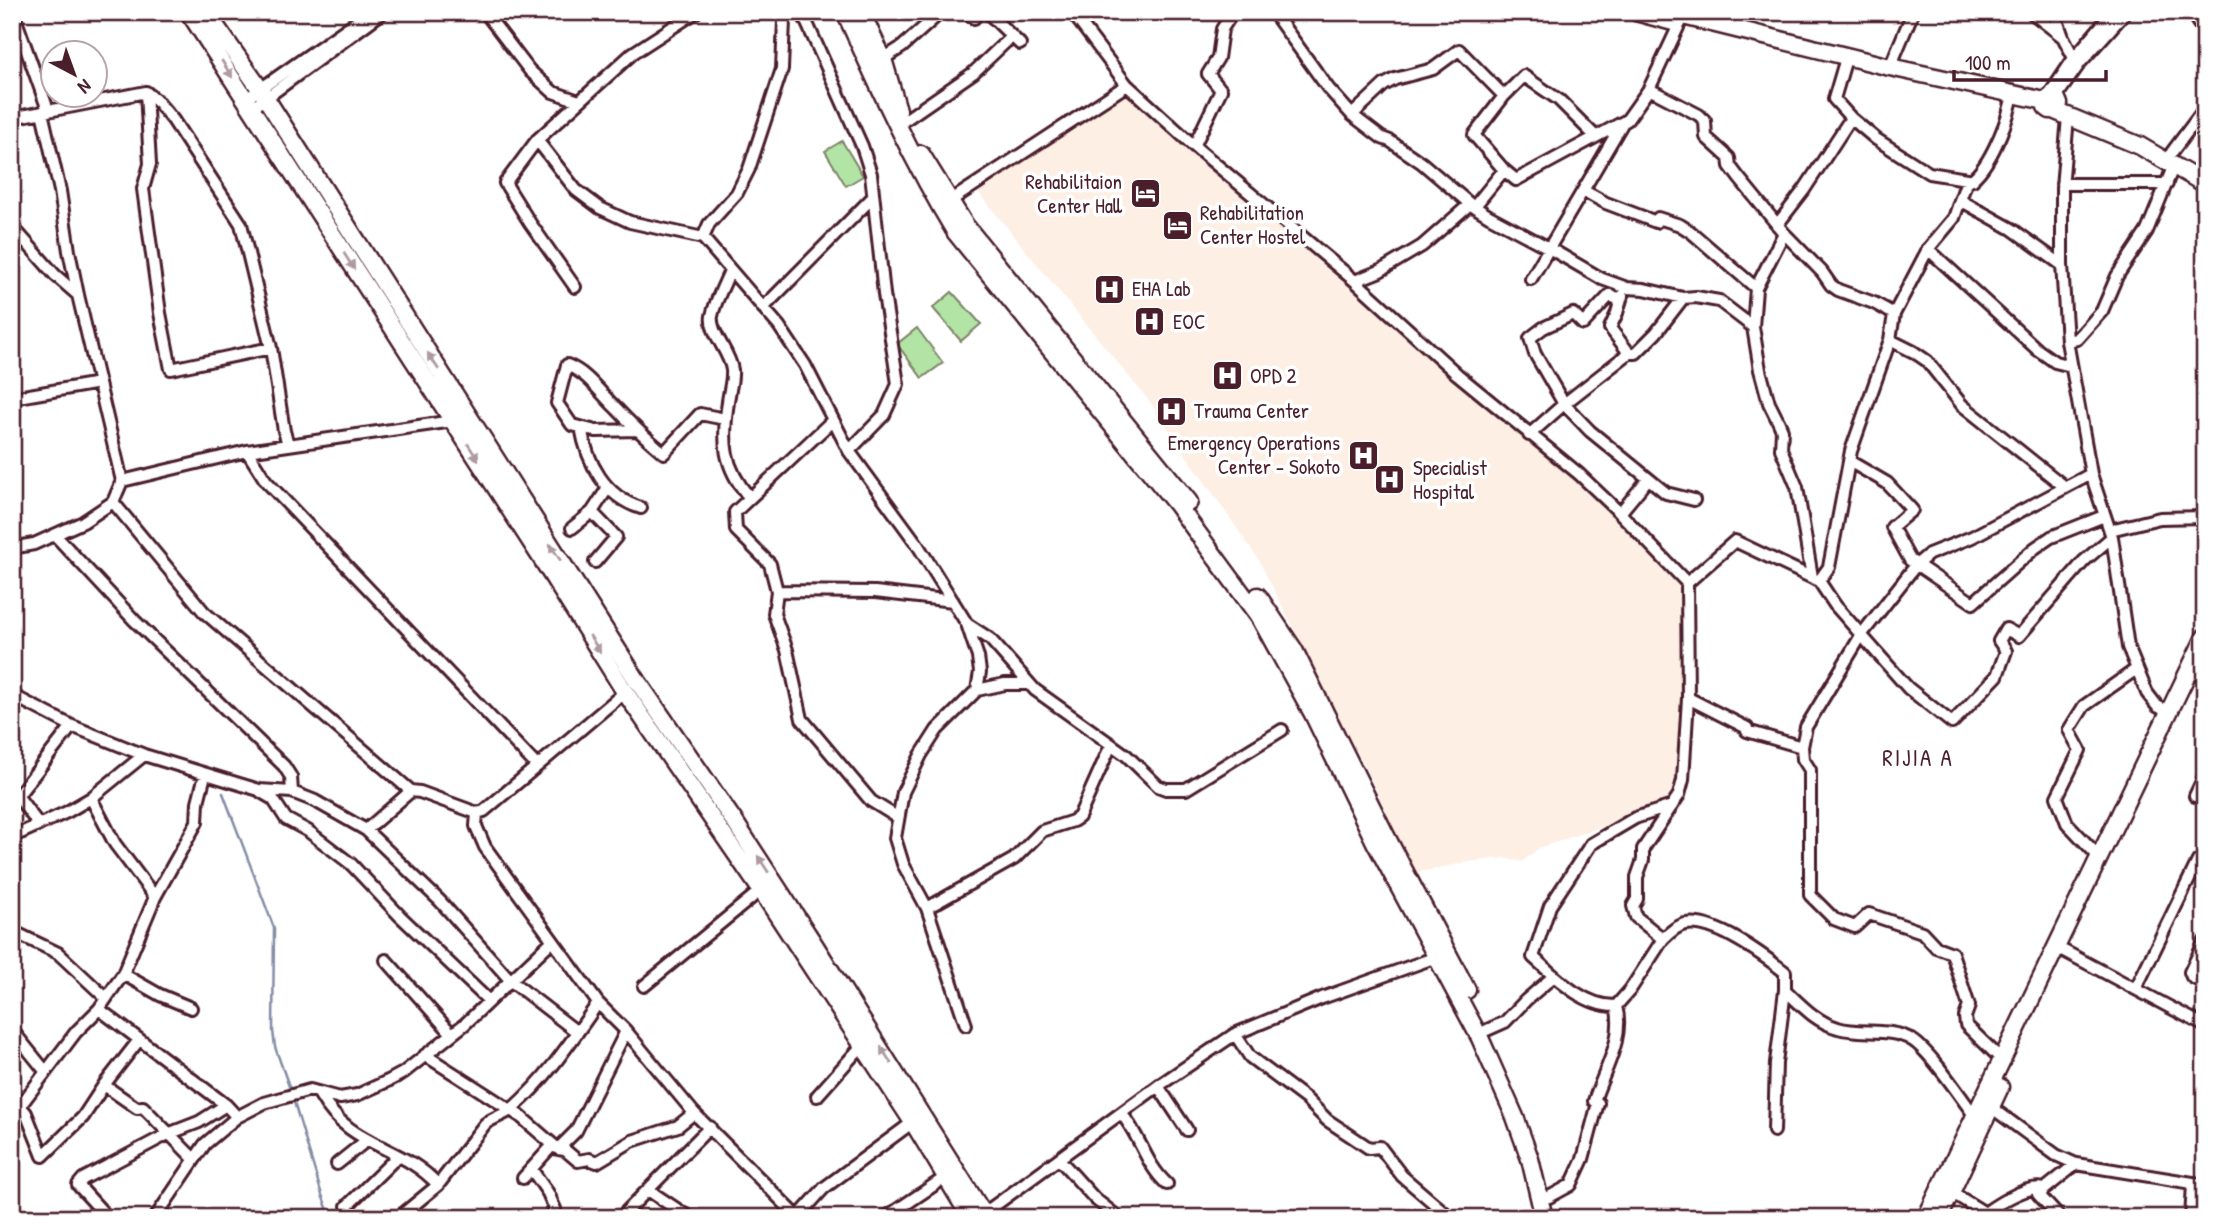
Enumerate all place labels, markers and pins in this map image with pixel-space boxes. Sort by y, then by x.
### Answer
place label: Rehabilitaion Center Hall [1025,167,1123,220]
hotel icon: Rehabilitaion Center Hall [1128,177,1162,211]
place label: Rehabilitation Center Hostel [1200,198,1306,251]
hotel icon: Rehabilitation Center Hostel [1160,208,1194,242]
hospital icon: EHA Lab [1092,272,1126,306]
place label: EHA Lab [1132,274,1191,303]
hospital icon: EOC [1133,305,1167,339]
place label: EOC [1173,307,1205,336]
hospital icon: OPD 2 [1210,359,1244,393]
place label: OPD 2 [1250,361,1297,390]
hospital icon: Trauma Center [1154,394,1188,428]
place label: Trauma Center [1194,396,1309,425]
place label: Emergency Operations Center - Sokoto [1168,428,1340,481]
hospital icon: Emergency Operations Center - Sokoto [1346,438,1380,472]
place label: Specialist Hospital [1413,453,1487,506]
hospital icon: Specialist Hospital [1373,463,1407,497]

